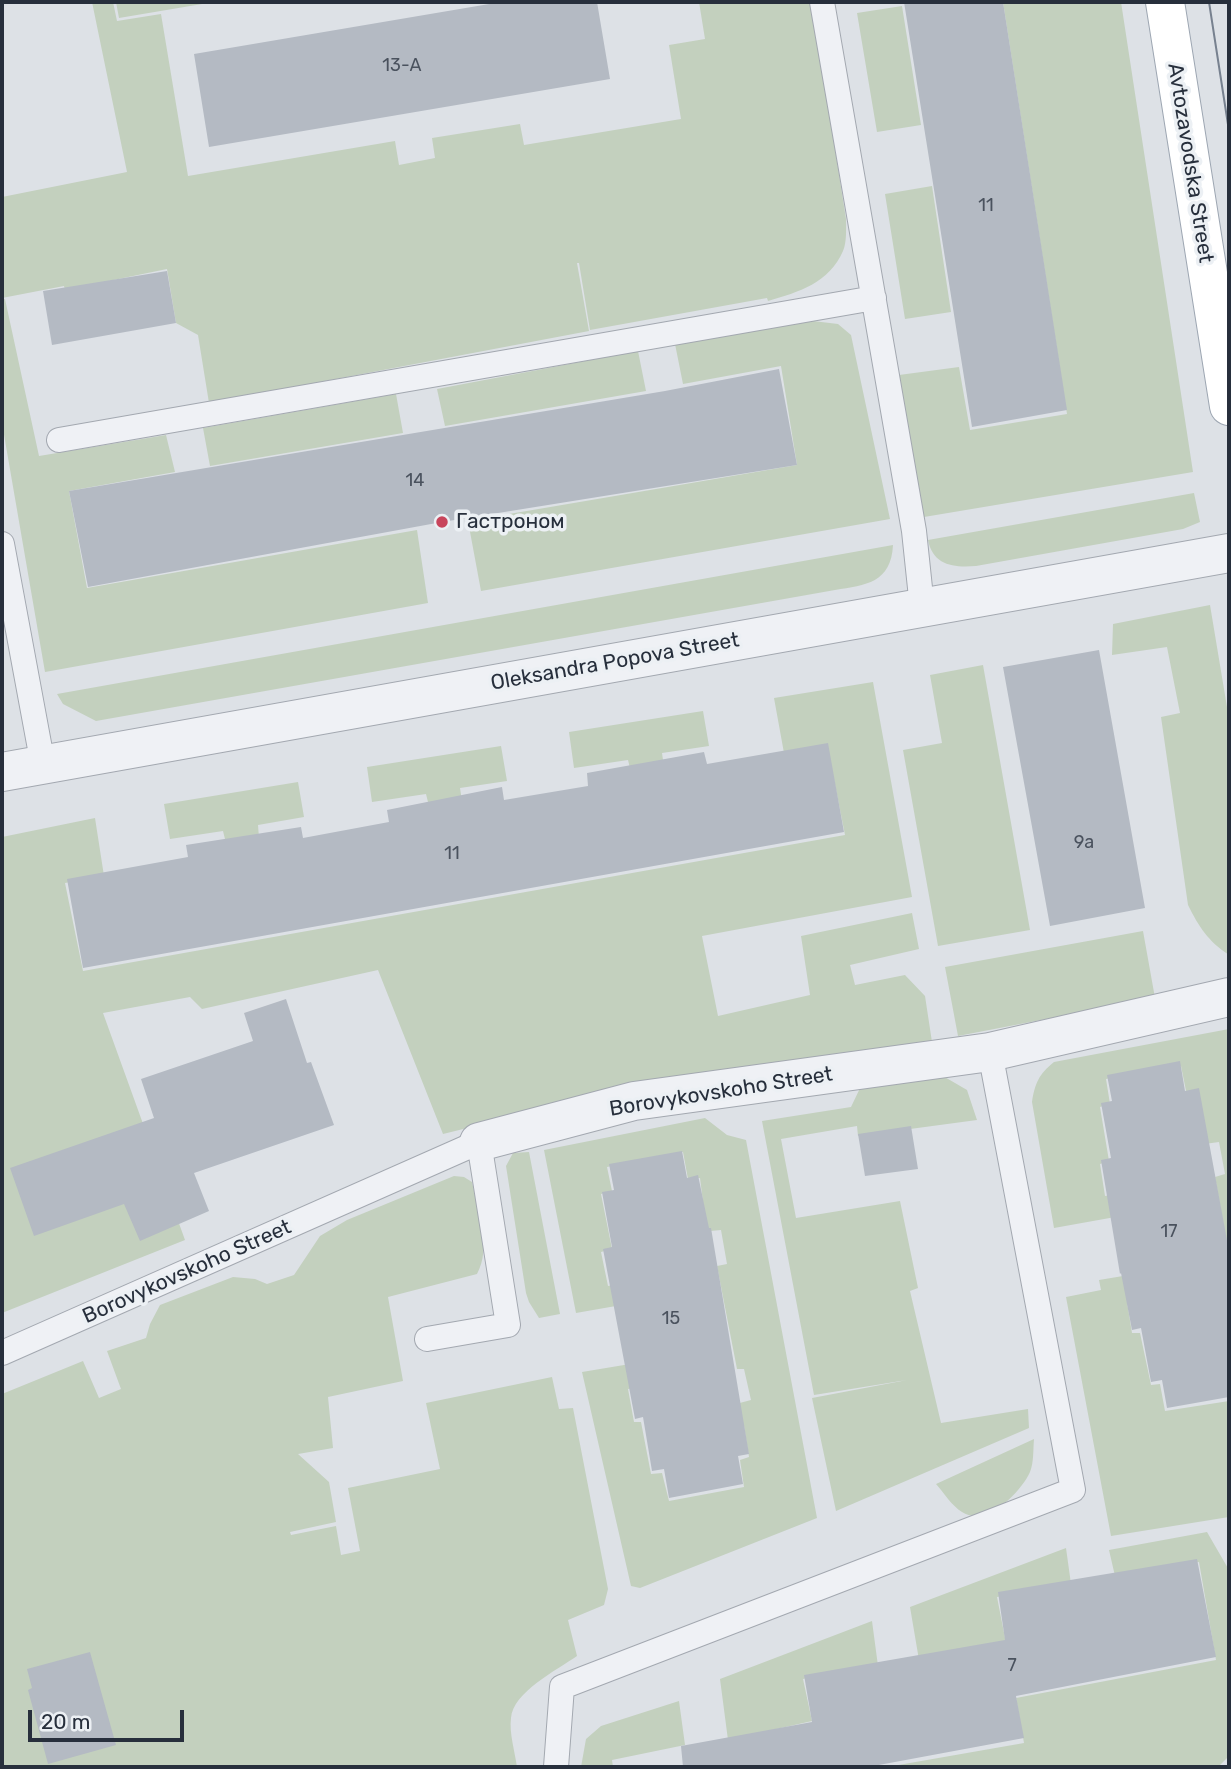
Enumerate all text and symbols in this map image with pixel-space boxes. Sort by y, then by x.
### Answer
house number: 13-А [382,55,422,77]
street label: Avtozavodska Street [1162,61,1218,265]
house number: 11 [978,195,994,217]
house number: 14 [406,470,424,492]
place label: Гастроном [456,509,565,535]
marker: Гастроном [434,514,450,530]
street label: Oleksandra Popova Street [489,628,741,696]
house number: 9а [1074,832,1094,854]
house number: 11 [444,843,460,865]
street label: Borovykovskoho Street [608,1062,834,1122]
street label: Borovykovskoho Street [79,1215,295,1329]
house number: 17 [1161,1221,1177,1243]
house number: 15 [662,1308,680,1330]
house number: 7 [1007,1655,1017,1677]
scale bar [32,1696,187,1740]
text: 20 m [41,1709,90,1734]

